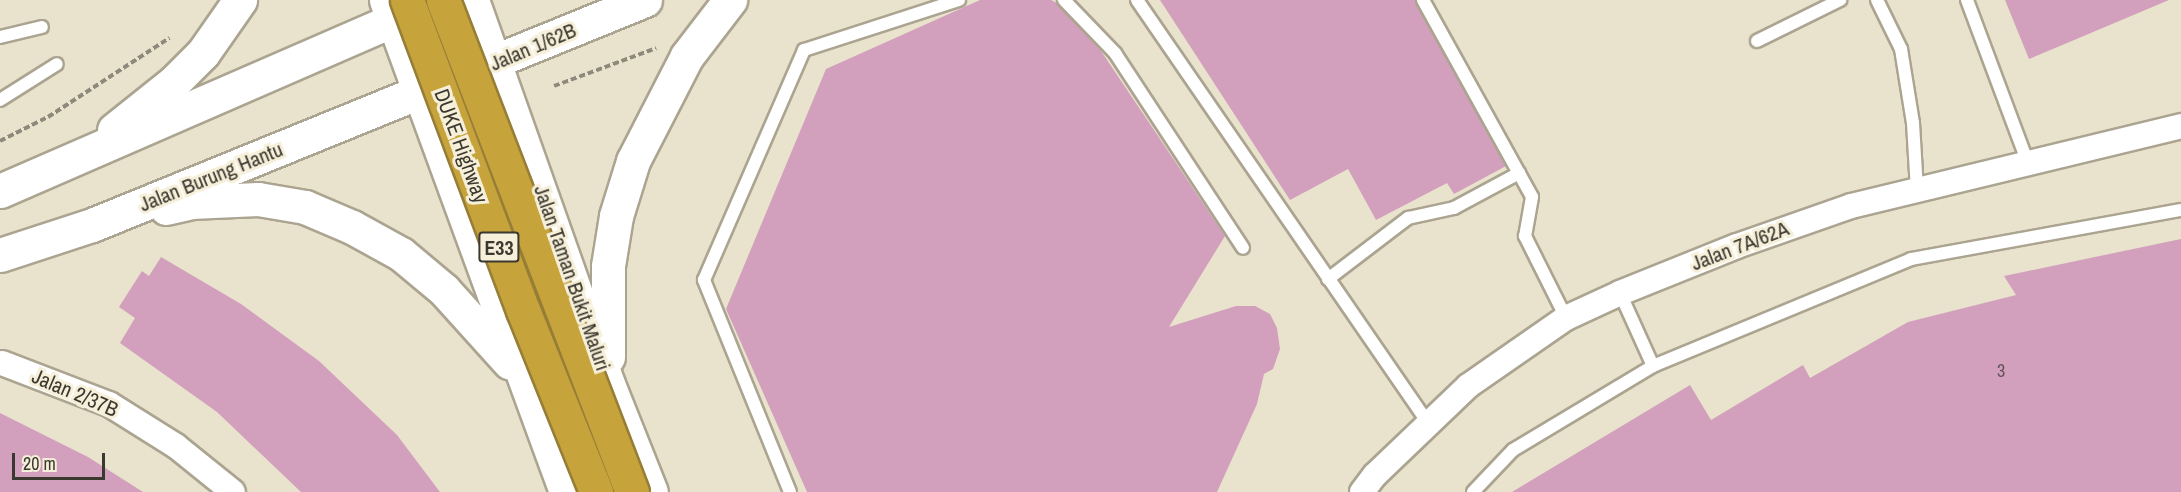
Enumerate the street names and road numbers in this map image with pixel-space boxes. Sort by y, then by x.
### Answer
street label: Jalan 1/62B [486,18,580,76]
street label: DUKE Highway [429,85,493,207]
street label: Jalan Burung Hantu [136,137,286,217]
street label: Jalan Taman Bukit Maluri [528,182,616,374]
street label: Jalan 7A/62A [1688,216,1792,276]
road number: E33 [478,230,520,264]
street label: Jalan 2/37B [28,364,122,422]

